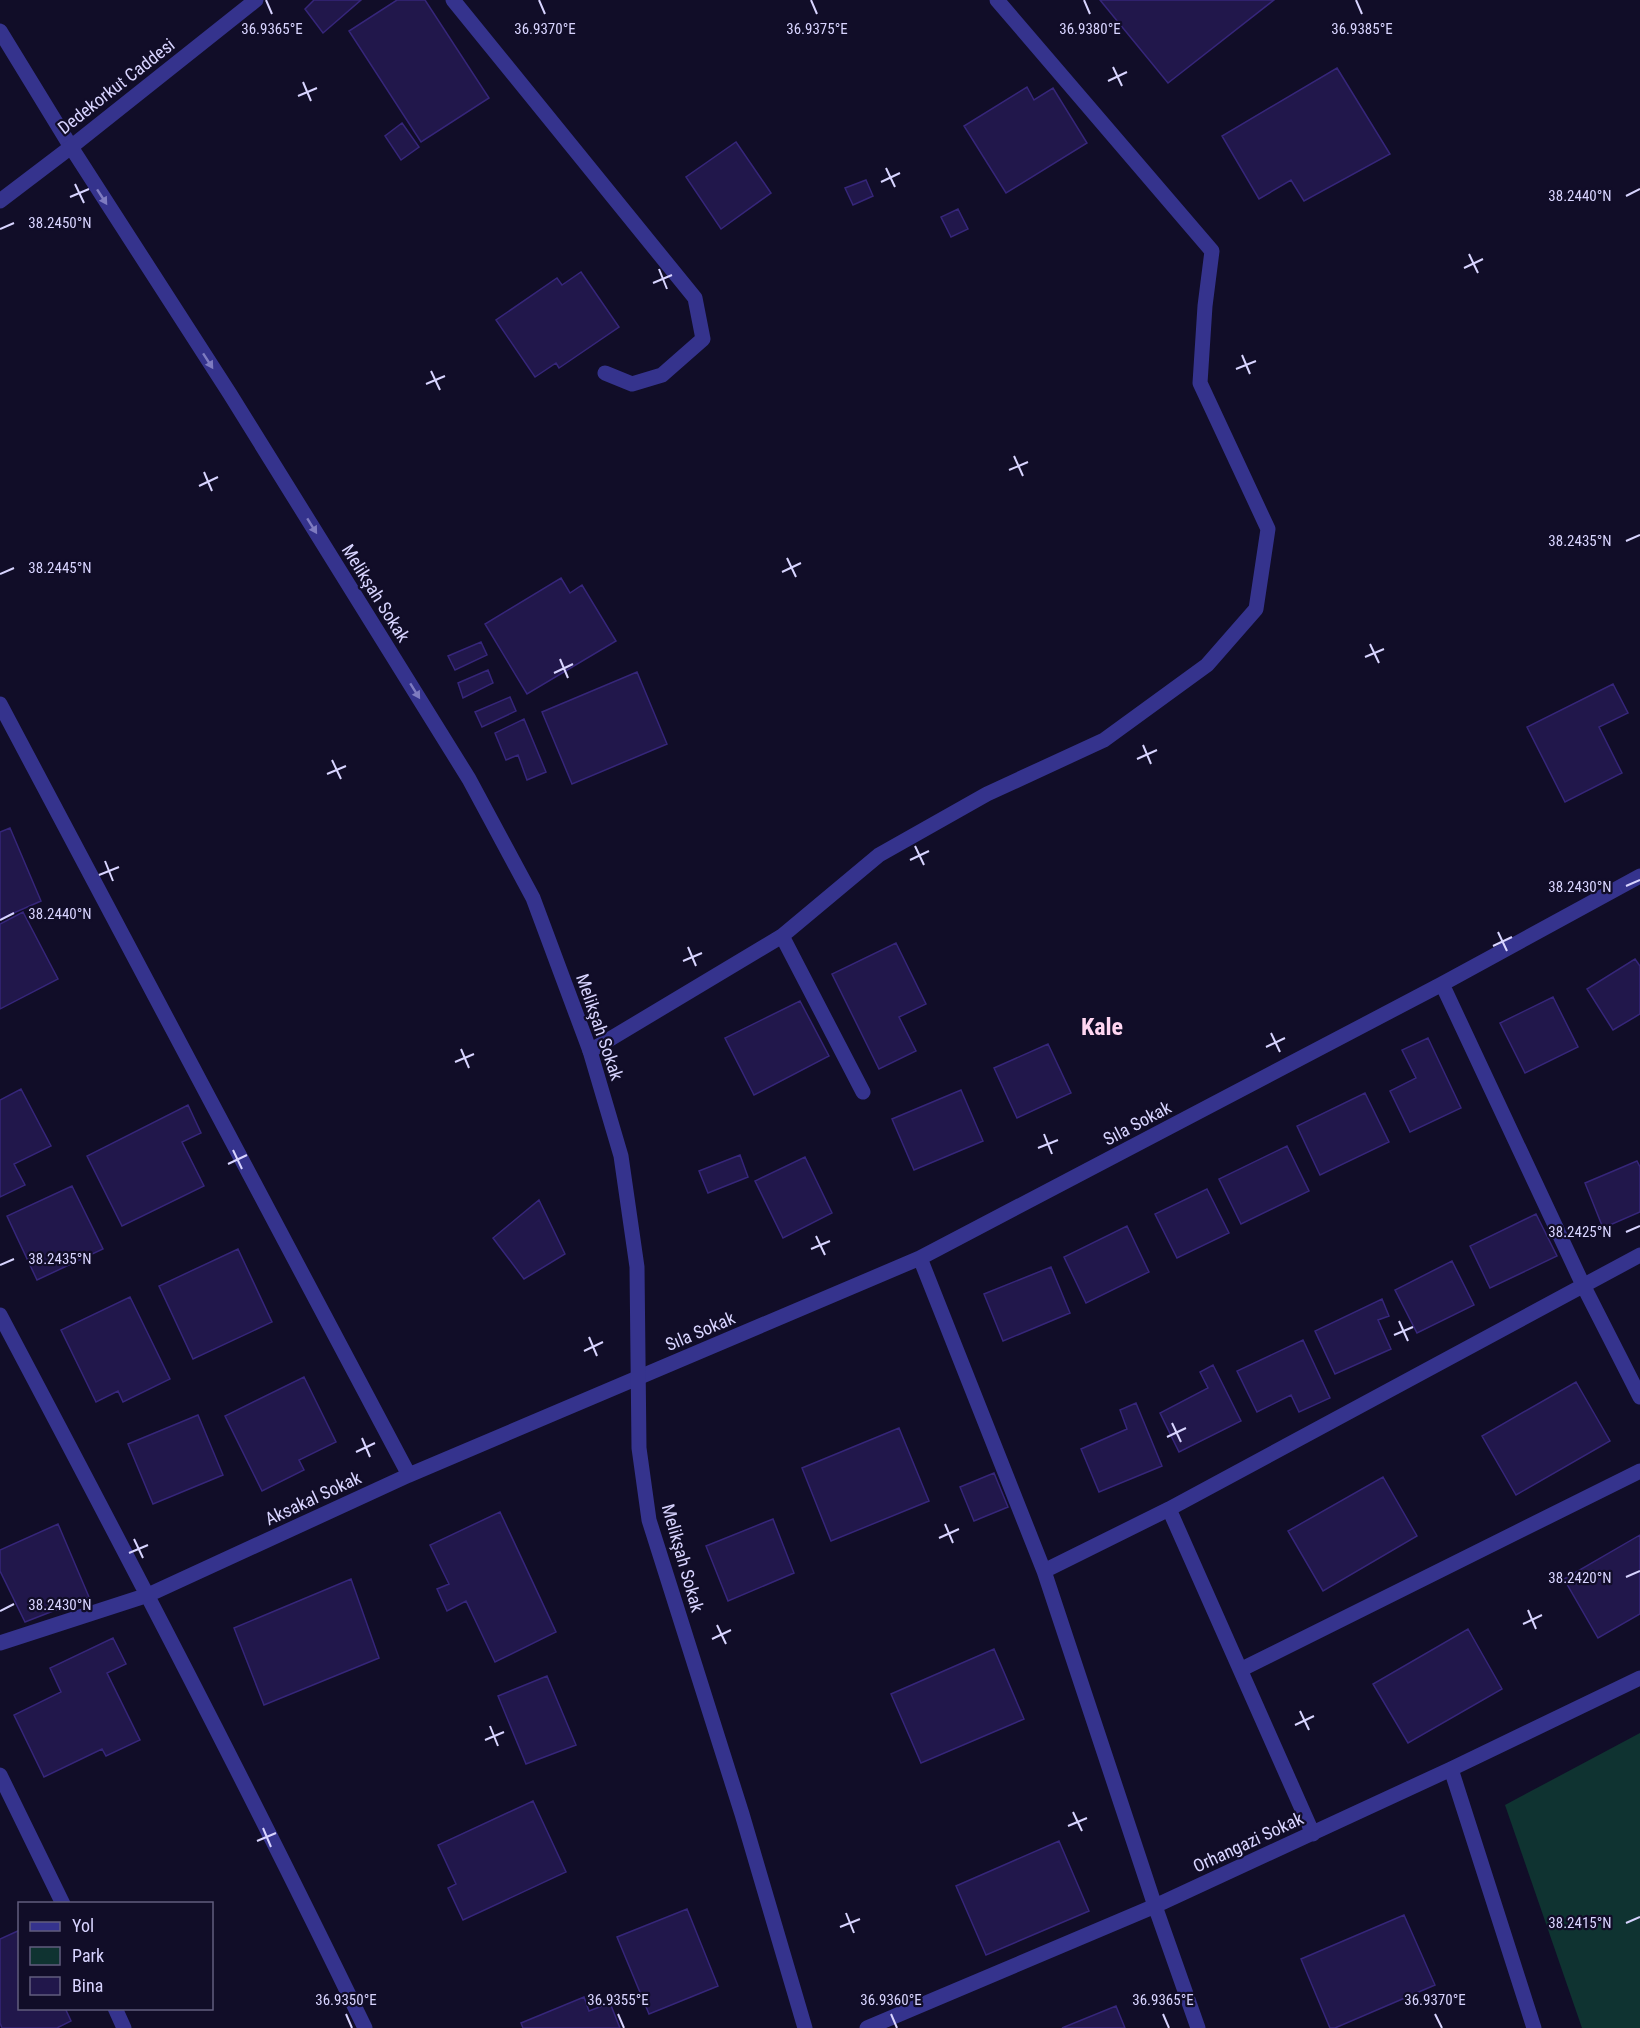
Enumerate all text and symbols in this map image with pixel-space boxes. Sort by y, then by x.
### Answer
text: 36.9365°E [241,20,303,38]
text: 36.9370°E [514,20,576,38]
text: 36.9375°E [786,20,848,38]
text: 36.9380°E [1059,20,1121,38]
text: 36.9385°E [1331,20,1393,38]
street label: Dedekorkut Caddesi [53,34,179,138]
text: 38.2440°N [1548,187,1612,205]
one-way arrow [97,188,108,205]
text: 38.2450°N [28,214,92,232]
one-way arrow [202,352,214,368]
one-way arrow [306,518,317,534]
text: 38.2435°N [1548,532,1612,550]
street label: Melikşah Sokak [338,540,414,646]
text: 38.2445°N [28,559,92,577]
one-way arrow [409,683,420,699]
text: 38.2430°N [1548,878,1612,896]
text: 38.2440°N [28,905,92,923]
street label: Melikşah Sokak [572,971,628,1083]
district label: Kale [1081,1013,1123,1041]
street label: Sıla Sokak [1100,1096,1174,1150]
text: 38.2425°N [1548,1223,1612,1241]
text: 38.2435°N [28,1250,92,1268]
street label: Sıla Sokak [662,1307,738,1355]
street label: Aksakal Sokak [262,1467,364,1529]
street label: Melikşah Sokak [658,1502,708,1614]
text: 38.2420°N [1548,1569,1612,1587]
text: 38.2430°N [28,1596,92,1614]
street label: Orhangazi Sokak [1190,1807,1306,1877]
legend [18,1902,213,2010]
text: 38.2415°N [1548,1914,1612,1932]
text: Yol [72,1915,94,1936]
text: Park [72,1945,104,1966]
text: Bina [72,1975,103,1996]
text: 36.9350°E [315,1991,377,2009]
text: 36.9355°E [587,1991,649,2009]
text: 36.9360°E [860,1991,922,2009]
text: 36.9365°E [1132,1991,1194,2009]
text: 36.9370°E [1404,1991,1466,2009]

